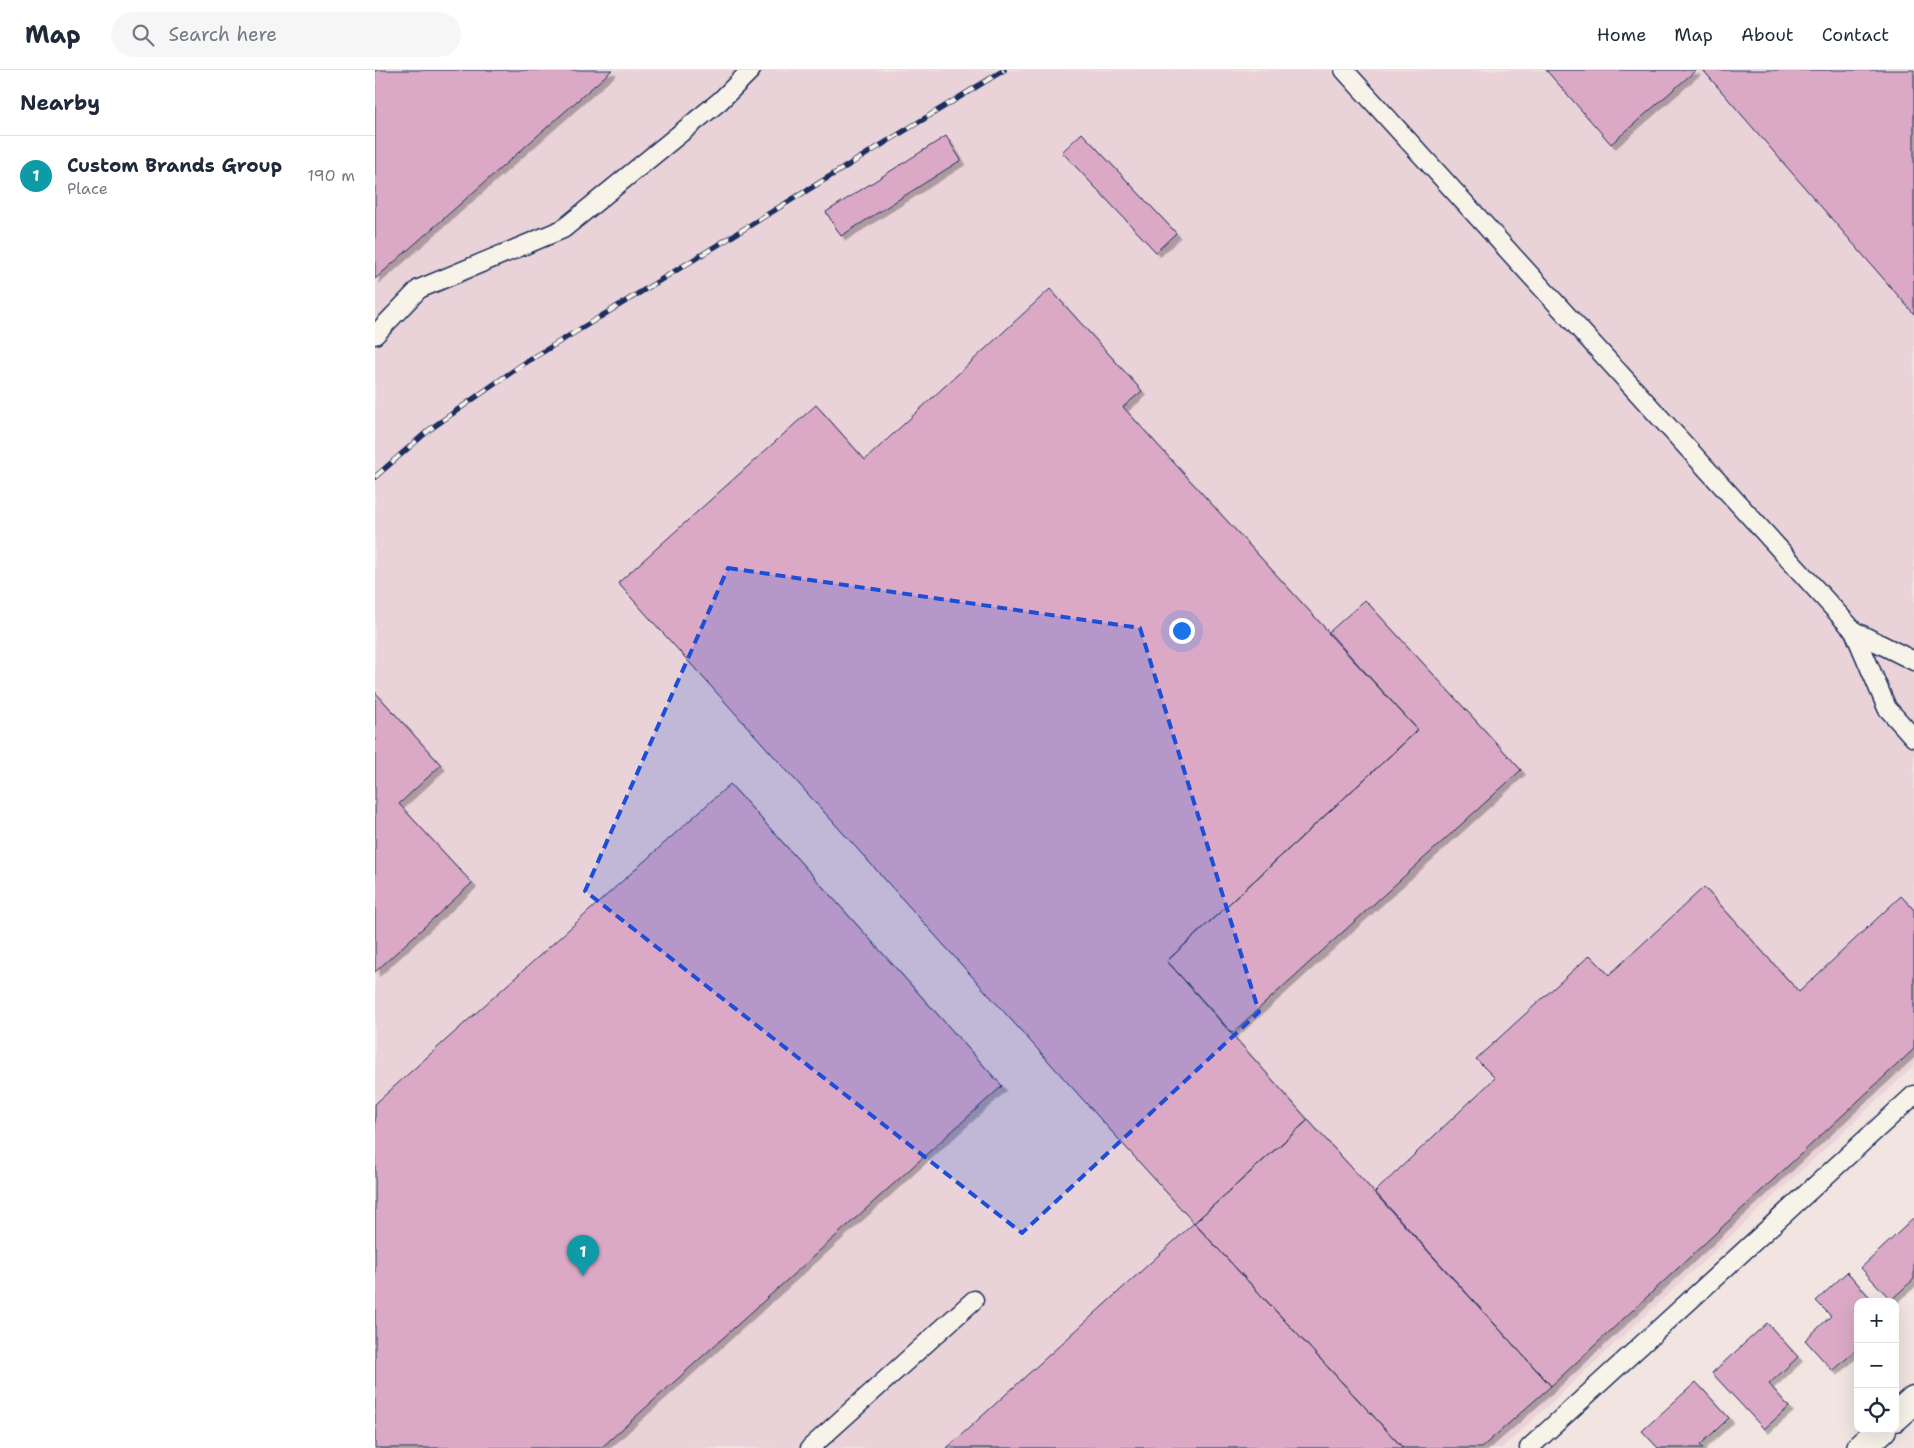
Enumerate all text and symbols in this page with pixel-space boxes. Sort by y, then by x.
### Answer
search box [111,12,461,57]
text: Map [25,19,81,51]
icon: search [129,21,157,49]
text: Search here [169,22,277,47]
text: Home [1597,23,1646,47]
text: Map [1674,23,1713,47]
text: About [1741,23,1794,47]
text: Contact [1822,23,1889,47]
text: Nearby [20,89,100,117]
text: Custom Brands Group [67,153,282,178]
text: 1 [32,165,40,186]
text: 190 m [308,165,355,186]
text: Place [67,178,108,199]
your location [1169,618,1195,644]
pin: 1 [567,1235,599,1276]
map controls [1854,1298,1899,1433]
button: + [1854,1298,1899,1343]
button: − [1854,1343,1899,1388]
button: locate [1854,1388,1899,1433]

